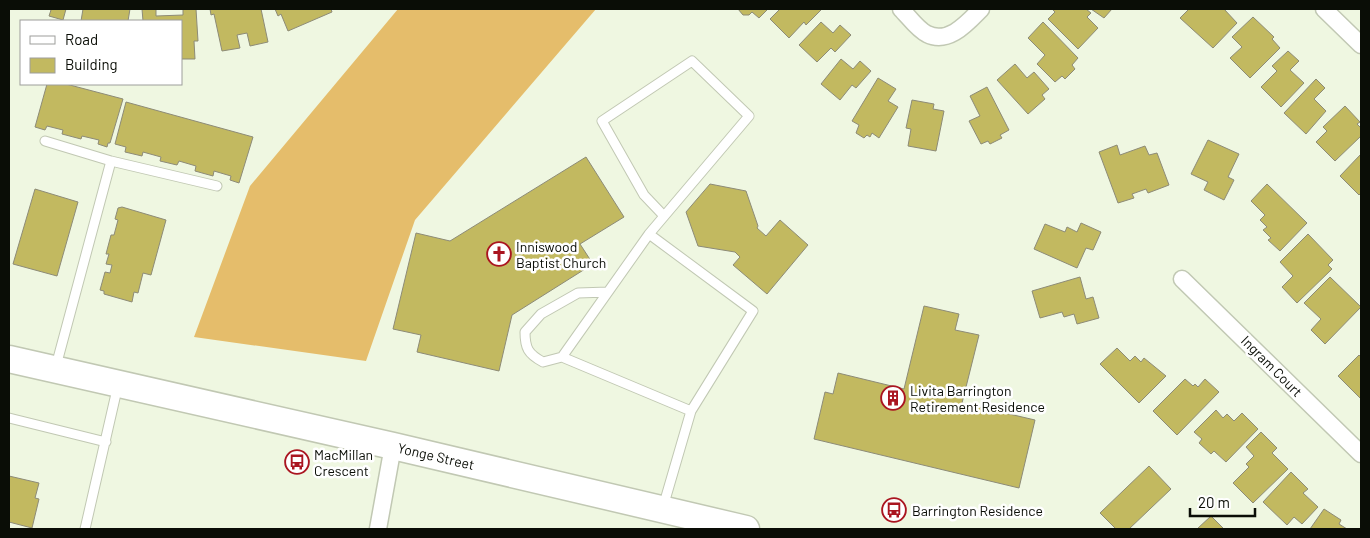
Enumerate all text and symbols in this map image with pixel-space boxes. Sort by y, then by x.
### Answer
legend [20,20,182,85]
text: Road [65,30,98,48]
text: Building [65,55,118,73]
place label: Inniswood Baptist Church [516,238,606,271]
church icon: Inniswood Baptist Church [486,241,512,267]
street label: Ingram Court [1238,332,1306,400]
place label: Livita Barrington Retirement Residence [910,382,1045,415]
building icon: Livita Barrington Retirement Residence [880,385,906,411]
street label: Yonge Street [396,439,476,473]
place label: MacMillan Crescent [314,446,373,479]
bus stop icon: MacMillan Crescent [284,449,310,475]
scale bar [1190,486,1255,518]
text: 20 m [1198,493,1230,511]
bus stop icon: Barrington Residence [881,497,907,523]
place label: Barrington Residence [912,502,1043,519]

